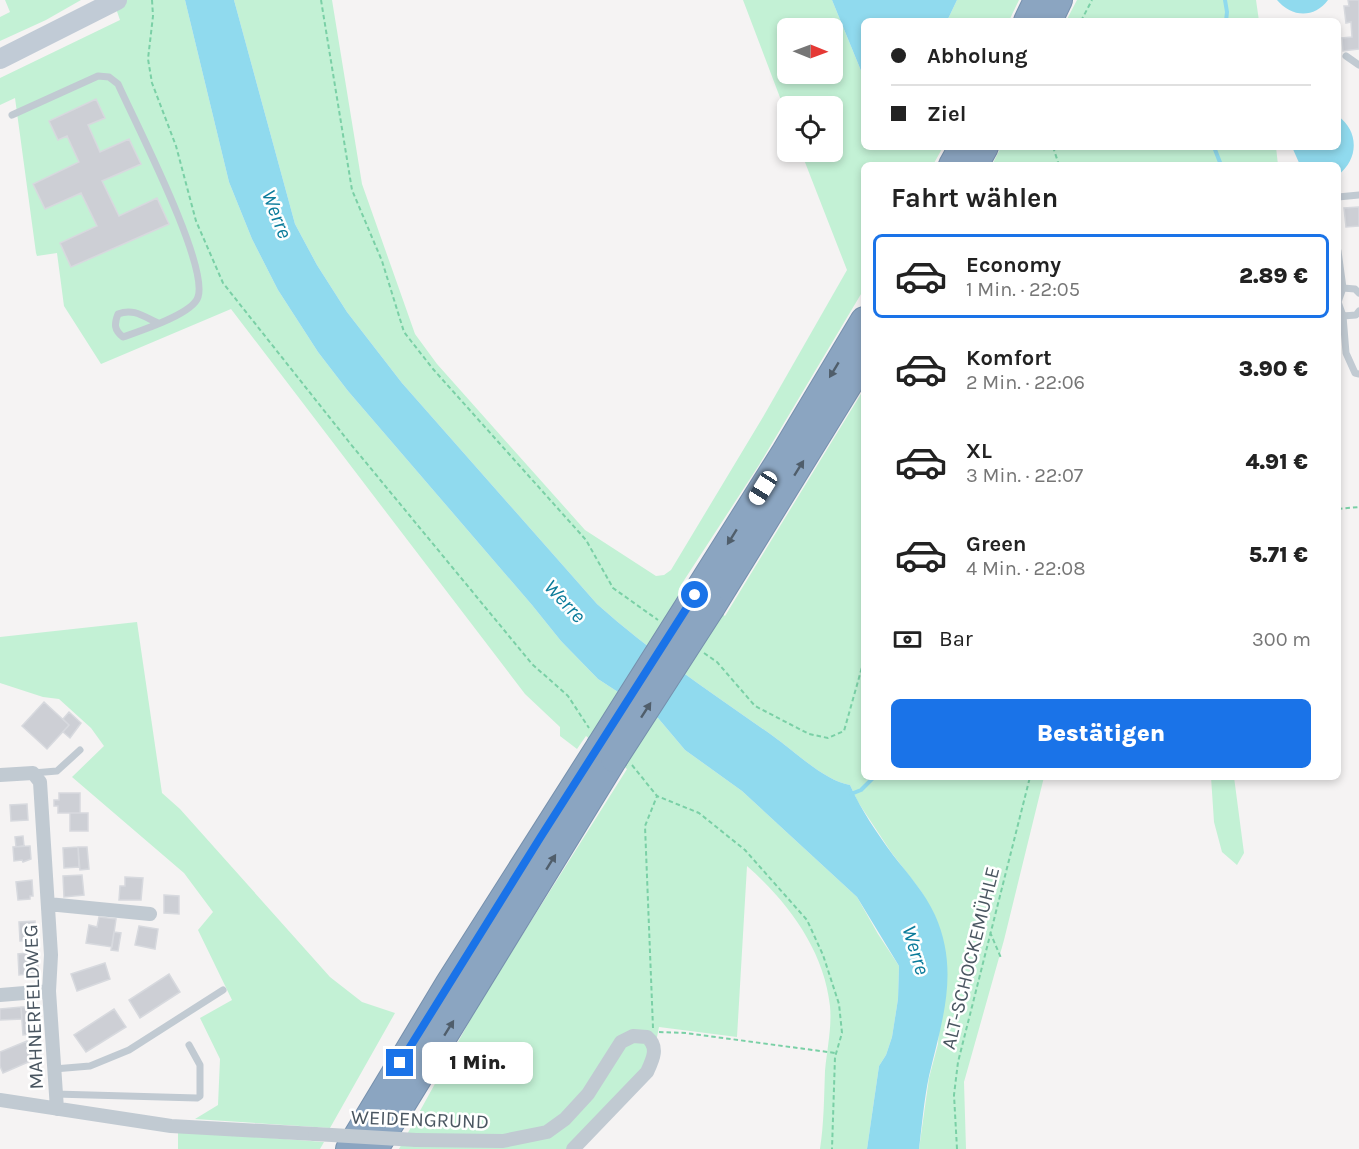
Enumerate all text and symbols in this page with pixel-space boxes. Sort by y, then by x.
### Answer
north arrow [777,18,843,84]
map controls [777,18,843,162]
text: Abholung [927,43,1027,69]
button: locate [777,96,843,162]
text: Ziel [927,101,966,127]
text: Fahrt wählen [891,182,1058,214]
water label: Werre [257,186,297,242]
icon: car [894,249,948,303]
text: Economy [966,252,1061,278]
text: 2.89 € [1239,263,1308,289]
text: 1 Min. · 22:05 [966,278,1080,301]
icon: car [894,342,948,396]
text: Komfort [966,345,1052,371]
text: 3.90 € [1239,356,1308,382]
one-way arrow [829,362,839,379]
text: 2 Min. · 22:06 [966,371,1085,394]
icon: car [894,435,948,489]
text: XL [966,438,992,464]
text: 4.91 € [1246,449,1308,475]
one-way arrow [793,460,804,477]
text: 3 Min. · 22:07 [966,464,1083,487]
car [746,468,780,508]
icon: car [894,528,948,582]
one-way arrow [727,529,738,545]
text: Green [966,531,1027,557]
text: 5.71 € [1249,542,1308,568]
text: 4 Min. · 22:08 [966,557,1085,580]
water label: Werre [539,574,591,628]
route start [681,581,708,608]
icon: cash [891,623,924,656]
text: Bar [939,626,973,652]
text: 300 m [1252,628,1311,651]
button: Bestätigen [891,699,1311,768]
one-way arrow [640,702,651,718]
one-way arrow [546,853,557,870]
street label: ALT-SCHOCKEMÜHLE [937,865,1004,1052]
water label: Werre [897,923,935,978]
street label: MAHNERFELDWEG [19,924,48,1090]
one-way arrow [444,1020,455,1036]
callout: 1 Min. [421,1042,532,1084]
route end [386,1049,413,1076]
text: 1 Min. [449,1051,506,1074]
street label: WEIDENGRUND [351,1106,489,1133]

